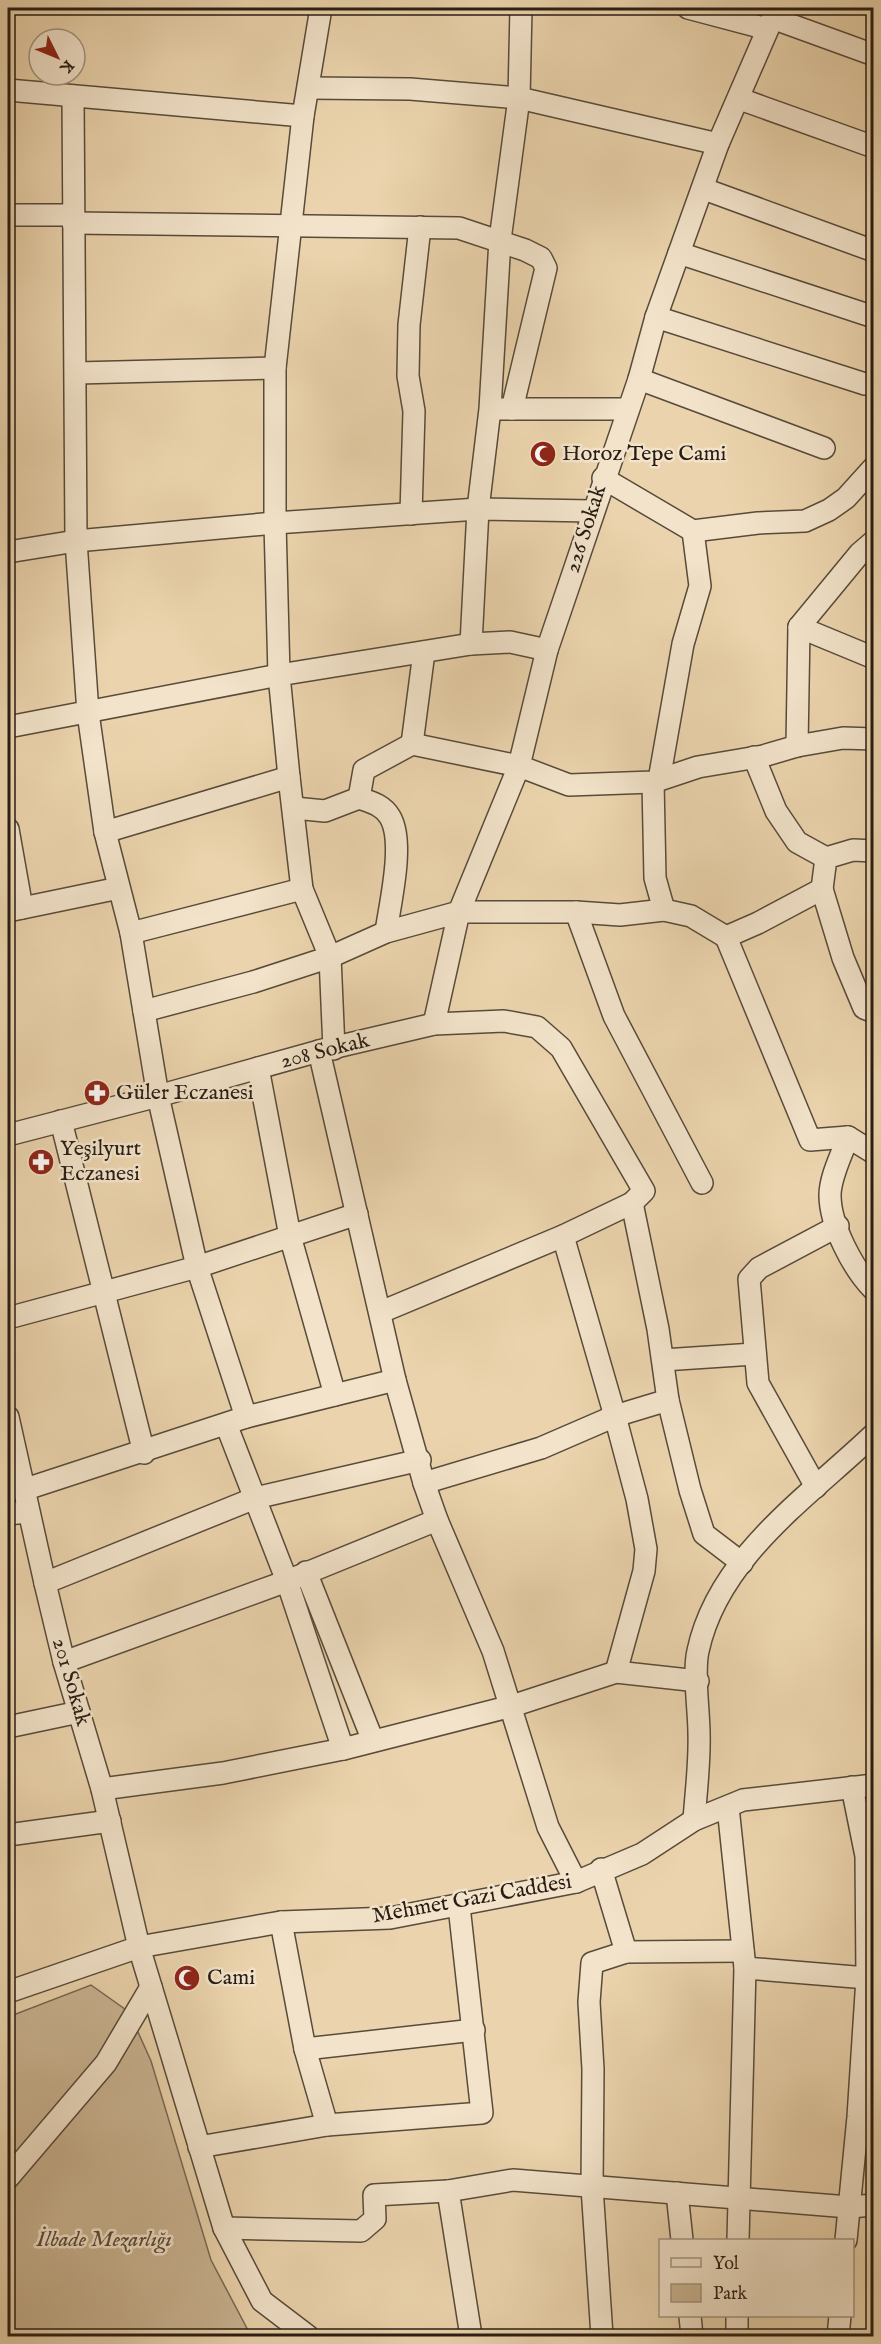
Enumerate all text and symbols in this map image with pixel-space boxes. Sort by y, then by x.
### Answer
north arrow [27,27,87,87]
text: K [54,55,78,78]
mosque icon: Horoz Tepe Cami [528,439,558,469]
place label: Horoz Tepe Cami [562,440,727,468]
street label: 226 Sokak [559,481,613,577]
street label: 208 Sokak [278,1026,373,1076]
pharmacy icon: Güler Eczanesi [82,1078,112,1108]
place label: Güler Eczanesi [116,1079,254,1107]
place label: Yeşilyurt Eczanesi [60,1135,141,1188]
pharmacy icon: Yeşilyurt Eczanesi [26,1147,56,1177]
street label: 201 Sokak [45,1635,97,1729]
street label: Mehmet Gazi Caddesi [370,1868,574,1930]
mosque icon: Cami [172,1963,202,1993]
place label: Cami [207,1964,255,1992]
park label: İlbade Mezarlığı [35,2226,172,2254]
legend [659,2239,854,2317]
text: Yol [713,2253,739,2276]
text: Park [713,2283,748,2306]

